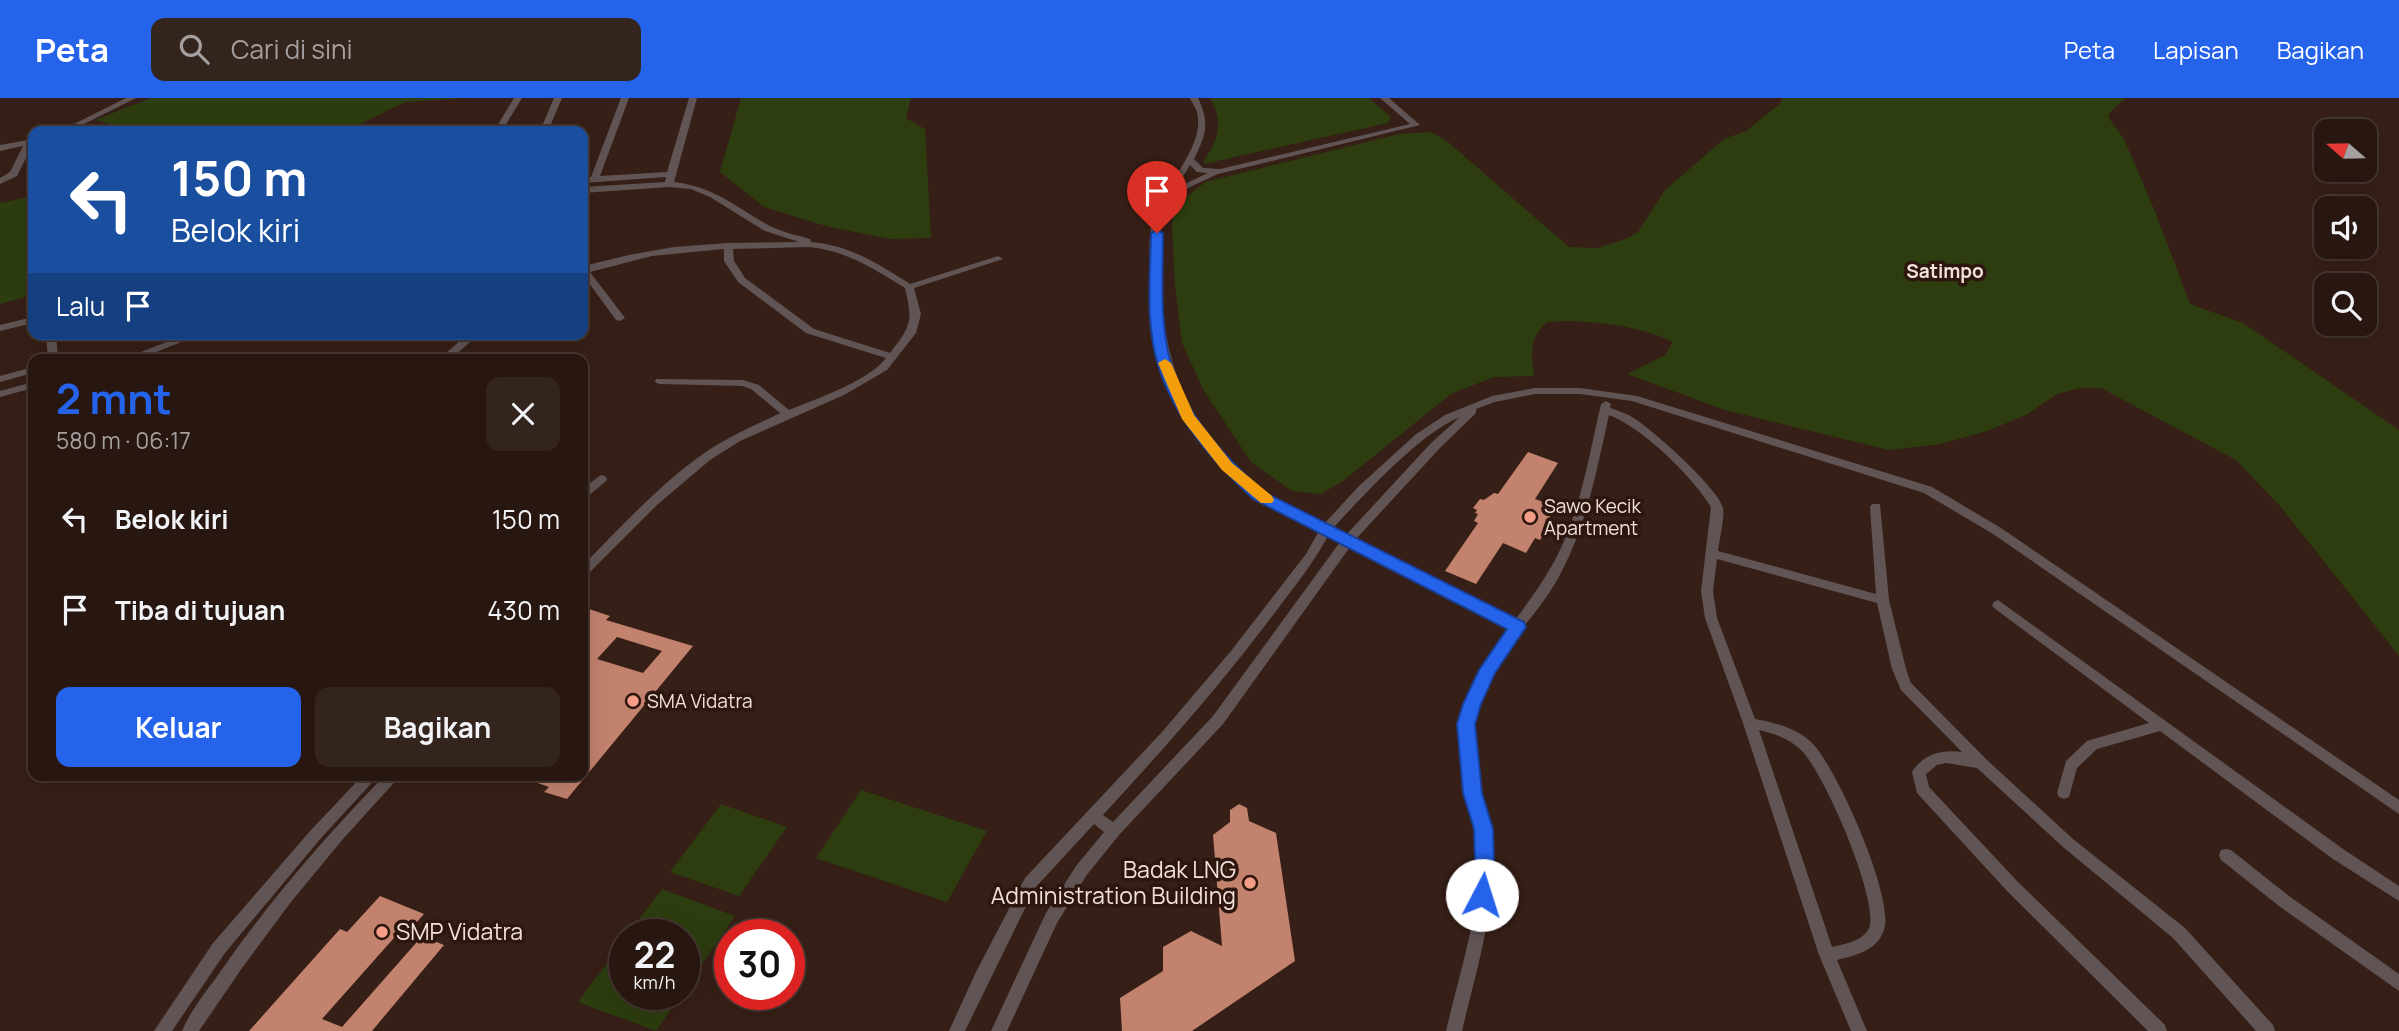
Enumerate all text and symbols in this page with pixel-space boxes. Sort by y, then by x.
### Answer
search box [151,18,641,81]
text: Peta [35,27,109,72]
icon: search [175,30,213,68]
text: Cari di sini [231,31,353,67]
text: Peta [2064,33,2115,66]
text: Lapisan [2153,33,2239,66]
text: Bagikan [2277,33,2364,66]
north arrow [2314,119,2376,182]
map controls [2314,119,2377,336]
text: 150 m [171,144,307,211]
icon: left [56,154,147,245]
pin [1127,161,1187,233]
icon: arrive [1138,172,1176,210]
button: sound [2314,196,2377,259]
text: Belok kiri [171,208,300,252]
district label: Satimpo [1906,258,1984,284]
button: search [2314,273,2377,336]
icon: arrive [119,287,157,325]
text: Lalu [56,288,105,324]
text: 2 mnt [56,369,172,427]
button: close [486,377,560,451]
text: 580 m · 06:17 [56,424,191,456]
place label: Sawo Kecik Apartment [1544,493,1641,541]
icon: left [56,500,94,538]
text: Belok kiri [115,501,229,537]
text: 150 m [492,501,560,537]
marker: Sawo Kecik Apartment [1522,509,1538,525]
icon: arrive [56,591,94,629]
text: Tiba di tujuan [115,592,285,628]
text: 430 m [487,592,560,628]
button: Keluar [56,687,301,767]
button: Bagikan [315,687,560,767]
place label: SMA Vidatra [647,688,753,714]
marker: SMA Vidatra [625,693,641,709]
place label: Badak LNG Administration Building [991,853,1236,911]
position arrow [1445,858,1519,932]
marker: Badak LNG Administration Building [1242,875,1258,891]
place label: SMP Vidatra [396,915,523,947]
speed limit sign: 30 [714,919,805,1010]
marker: SMP Vidatra [374,924,390,940]
text: 22 [634,931,675,979]
text: km/h [634,970,675,994]

